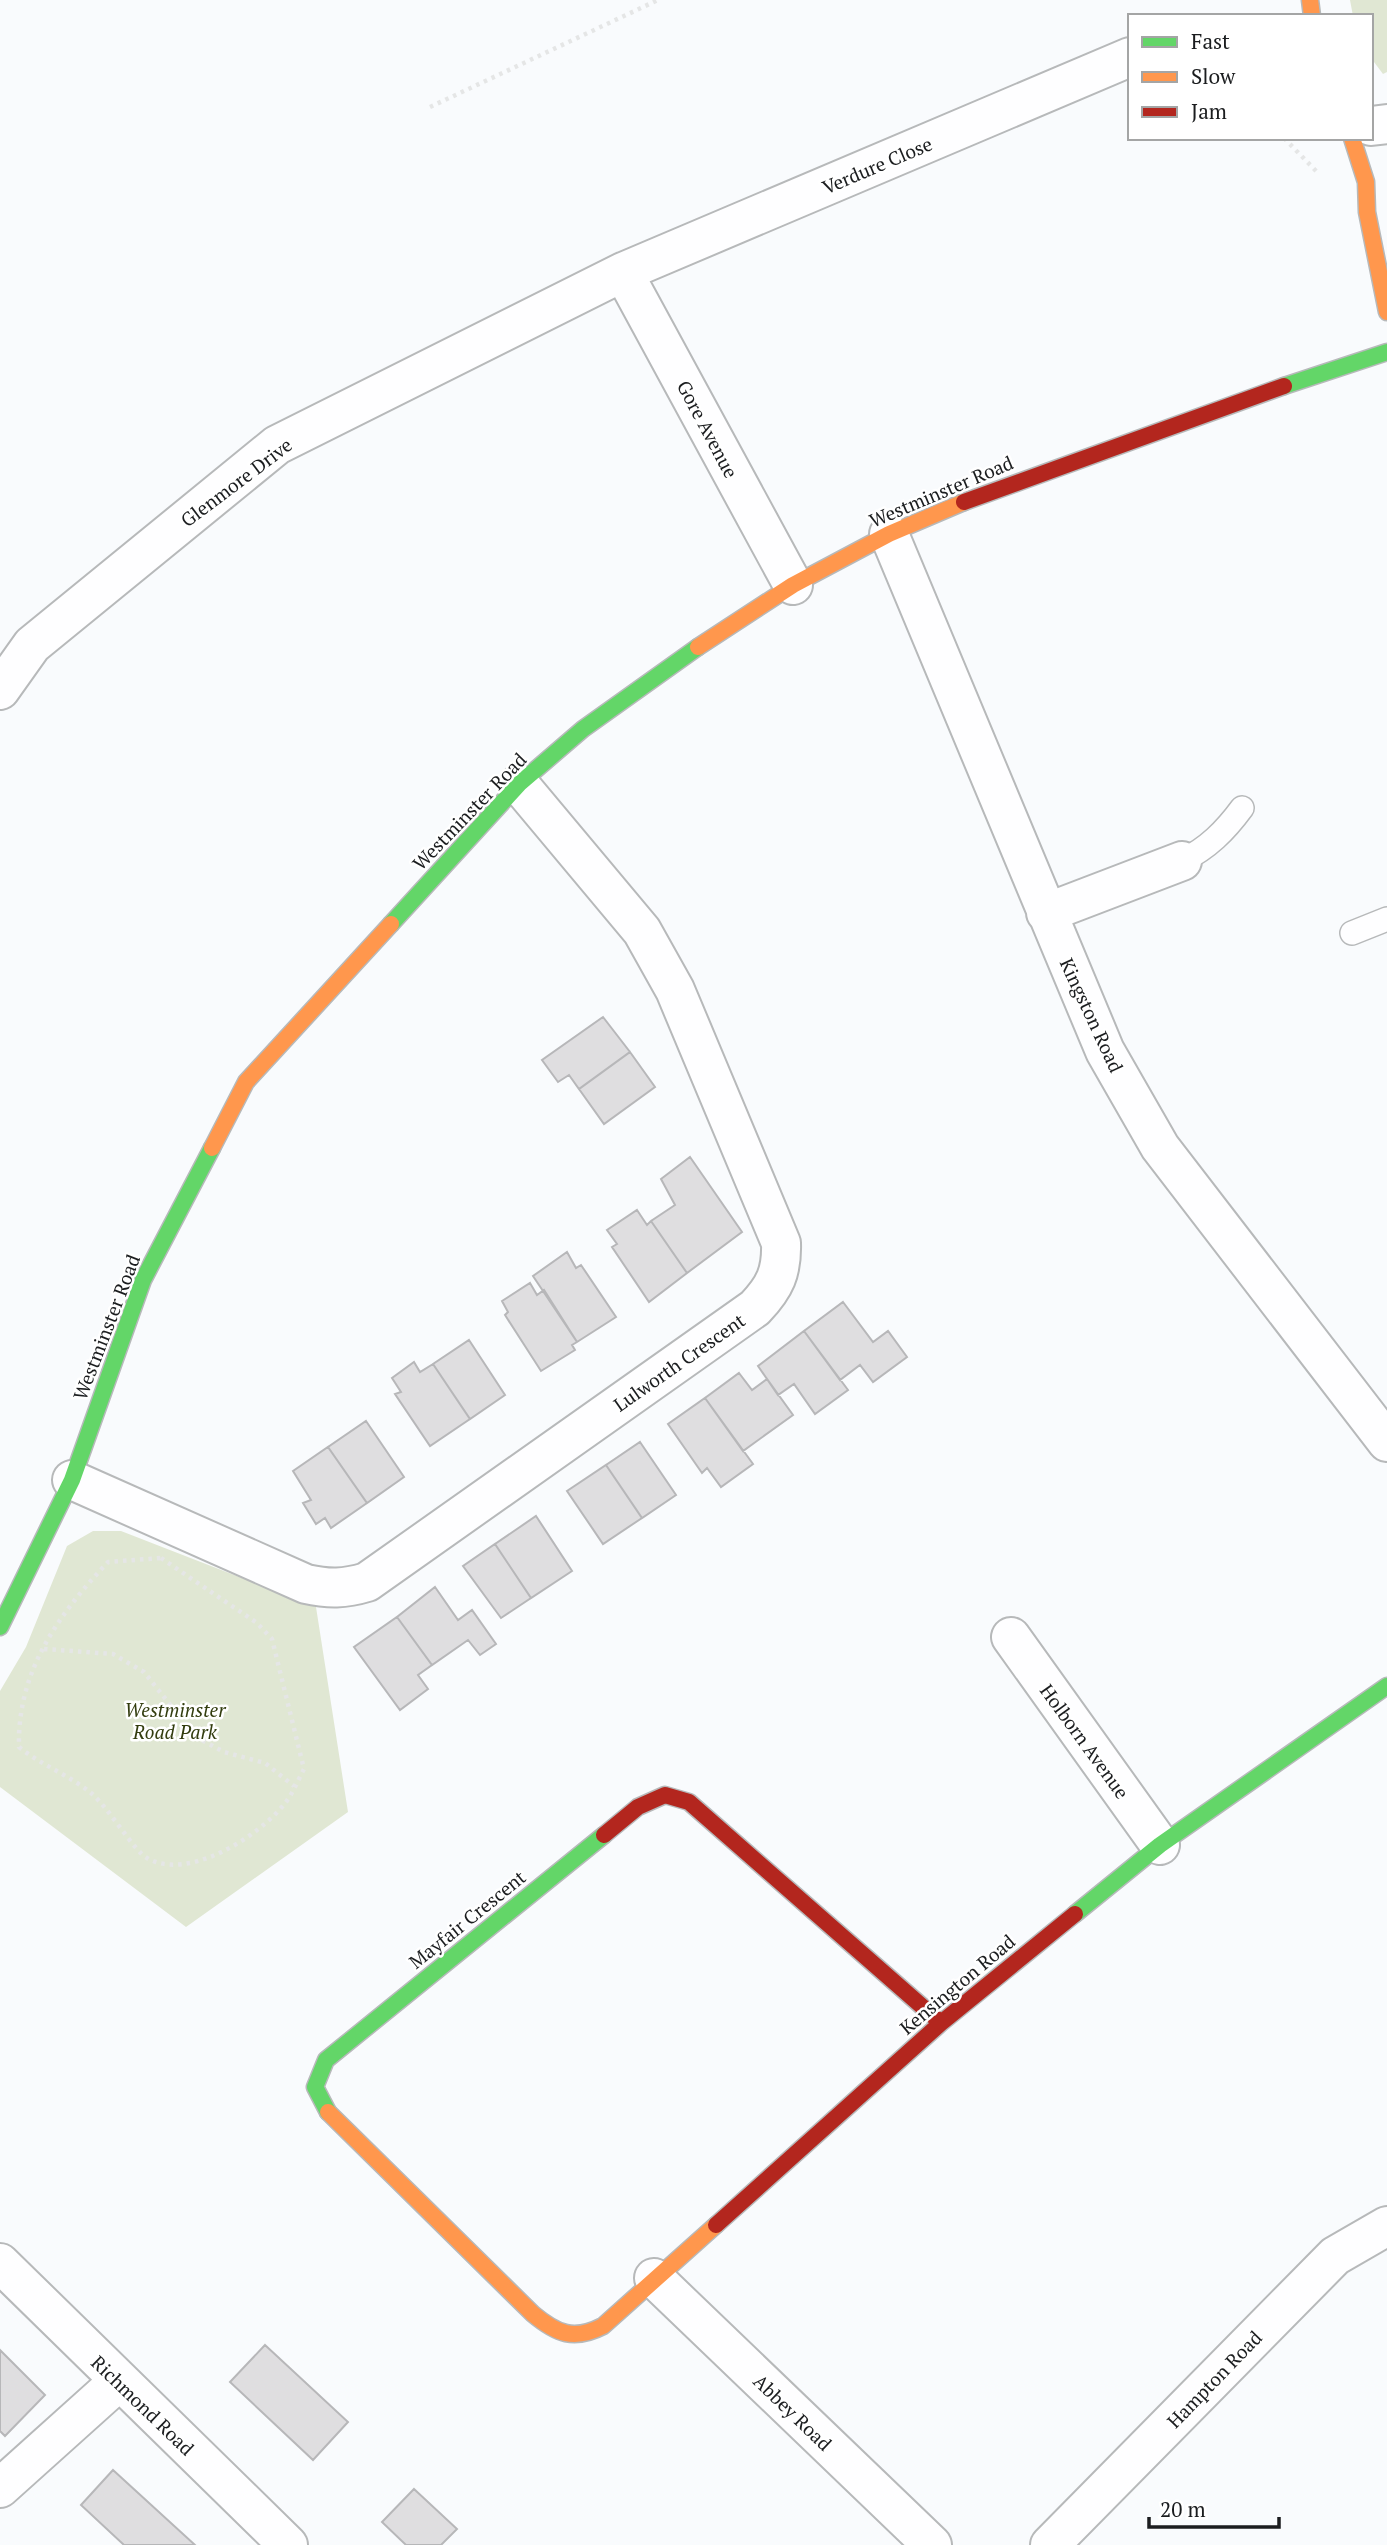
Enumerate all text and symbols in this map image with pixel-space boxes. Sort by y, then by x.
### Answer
legend [1128,14,1373,140]
text: Fast [1191,27,1230,55]
text: Slow [1191,62,1236,90]
text: Jam [1191,97,1227,125]
street label: Verdure Close [818,131,936,199]
street label: Gore Avenue [672,376,744,482]
street label: Glenmore Drive [175,432,297,532]
street label: Westminster Road [865,449,1017,533]
street label: Westminster Road [407,747,532,875]
street label: Kingston Road [1055,954,1130,1077]
street label: Westminster Road [67,1250,145,1403]
street label: Lulworth Crescent [608,1307,750,1417]
street label: Holborn Avenue [1035,1679,1135,1803]
park label: Westminster Road Park [124,1697,226,1744]
street label: Mayfair Crescent [404,1864,530,1974]
street label: Kensington Road [894,1928,1020,2040]
street label: Hampton Road [1161,2325,1267,2433]
street label: Richmond Road [86,2350,200,2461]
street label: Abbey Road [749,2368,838,2456]
scale bar [1149,2486,1278,2530]
text: 20 m [1160,2495,1206,2523]

